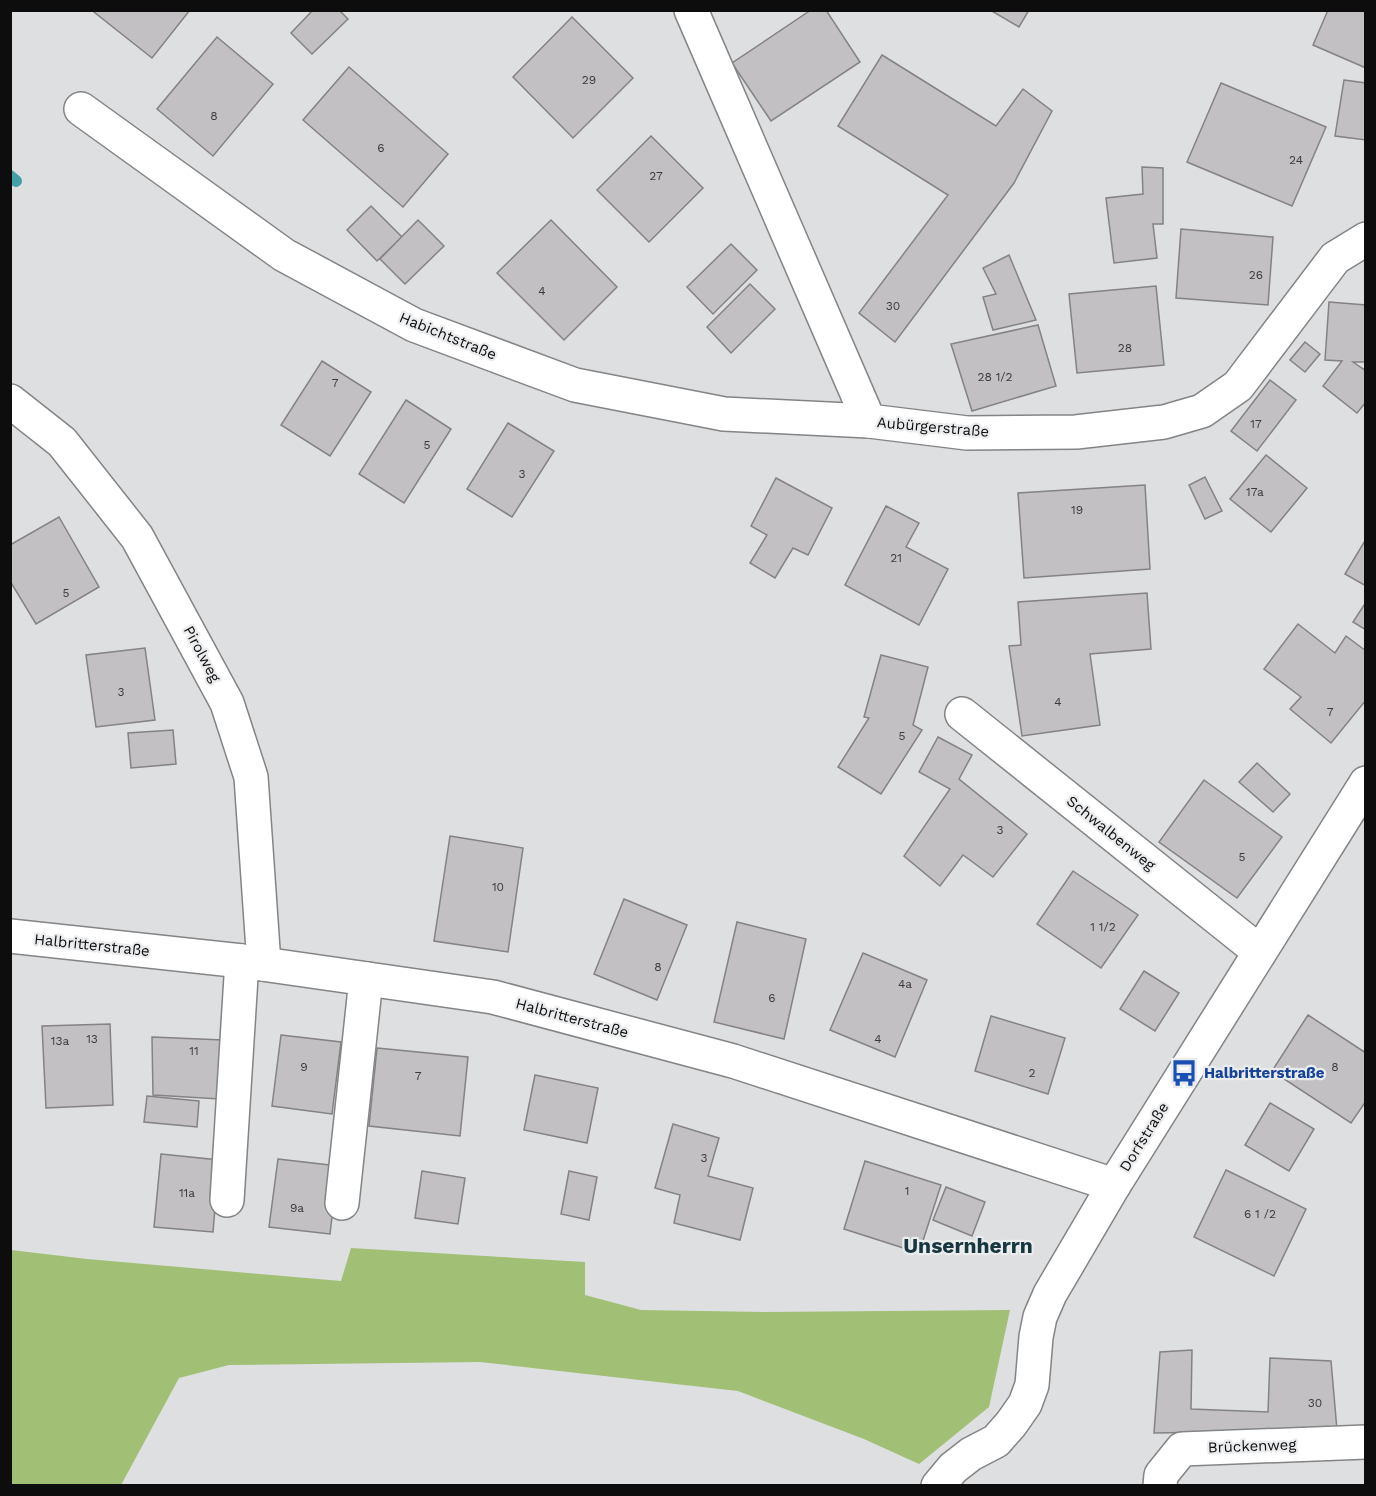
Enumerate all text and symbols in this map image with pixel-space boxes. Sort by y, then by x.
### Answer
house number: 29 [582,73,596,87]
house number: 8 [210,109,218,123]
house number: 6 [377,141,385,155]
house number: 24 [1289,153,1303,167]
house number: 27 [649,169,663,183]
house number: 26 [1249,268,1263,282]
house number: 4 [538,284,546,298]
house number: 30 [886,299,900,313]
street label: Habichtstraße [397,308,499,364]
house number: 28 [1118,341,1132,355]
house number: 28 1/2 [977,370,1013,384]
house number: 7 [332,376,339,390]
street label: Aubürgerstraße [876,413,990,441]
house number: 17 [1250,417,1262,431]
house number: 5 [424,438,431,452]
house number: 3 [519,467,526,481]
house number: 17a [1246,485,1264,499]
house number: 19 [1071,503,1083,517]
house number: 21 [890,551,902,565]
house number: 5 [63,586,70,600]
street label: Pirolweg [180,623,224,685]
house number: 3 [118,685,125,699]
house number: 4 [1054,695,1062,709]
house number: 7 [1327,705,1334,719]
house number: 5 [899,729,906,743]
street label: Schwalbenweg [1063,792,1159,874]
house number: 3 [997,823,1004,837]
house number: 5 [1239,850,1246,864]
house number: 10 [492,880,504,894]
house number: 1 1/2 [1090,920,1116,934]
street label: Halbritterstraße [33,930,151,960]
house number: 8 [654,960,662,974]
house number: 4a [898,977,912,991]
house number: 6 [768,991,776,1005]
street label: Halbritterstraße [514,994,630,1042]
house number: 13 [86,1032,98,1046]
house number: 4 [874,1032,882,1046]
house number: 13a [51,1034,69,1048]
house number: 11 [189,1044,199,1058]
bus stop icon: Halbritterstraße [1169,1058,1199,1088]
house number: 9 [300,1060,308,1074]
house number: 8 [1331,1060,1339,1074]
place label: Halbritterstraße [1204,1064,1325,1082]
house number: 2 [1029,1066,1036,1080]
house number: 7 [415,1069,422,1083]
street label: Dorfstraße [1116,1099,1172,1175]
house number: 3 [701,1151,708,1165]
house number: 1 [905,1184,909,1198]
house number: 11a [179,1186,195,1200]
house number: 9a [290,1201,304,1215]
house number: 6 1 /2 [1244,1207,1276,1221]
district label: Unsernherrn [903,1233,1033,1258]
house number: 30 [1308,1396,1322,1410]
street label: Brückenweg [1207,1435,1297,1457]

